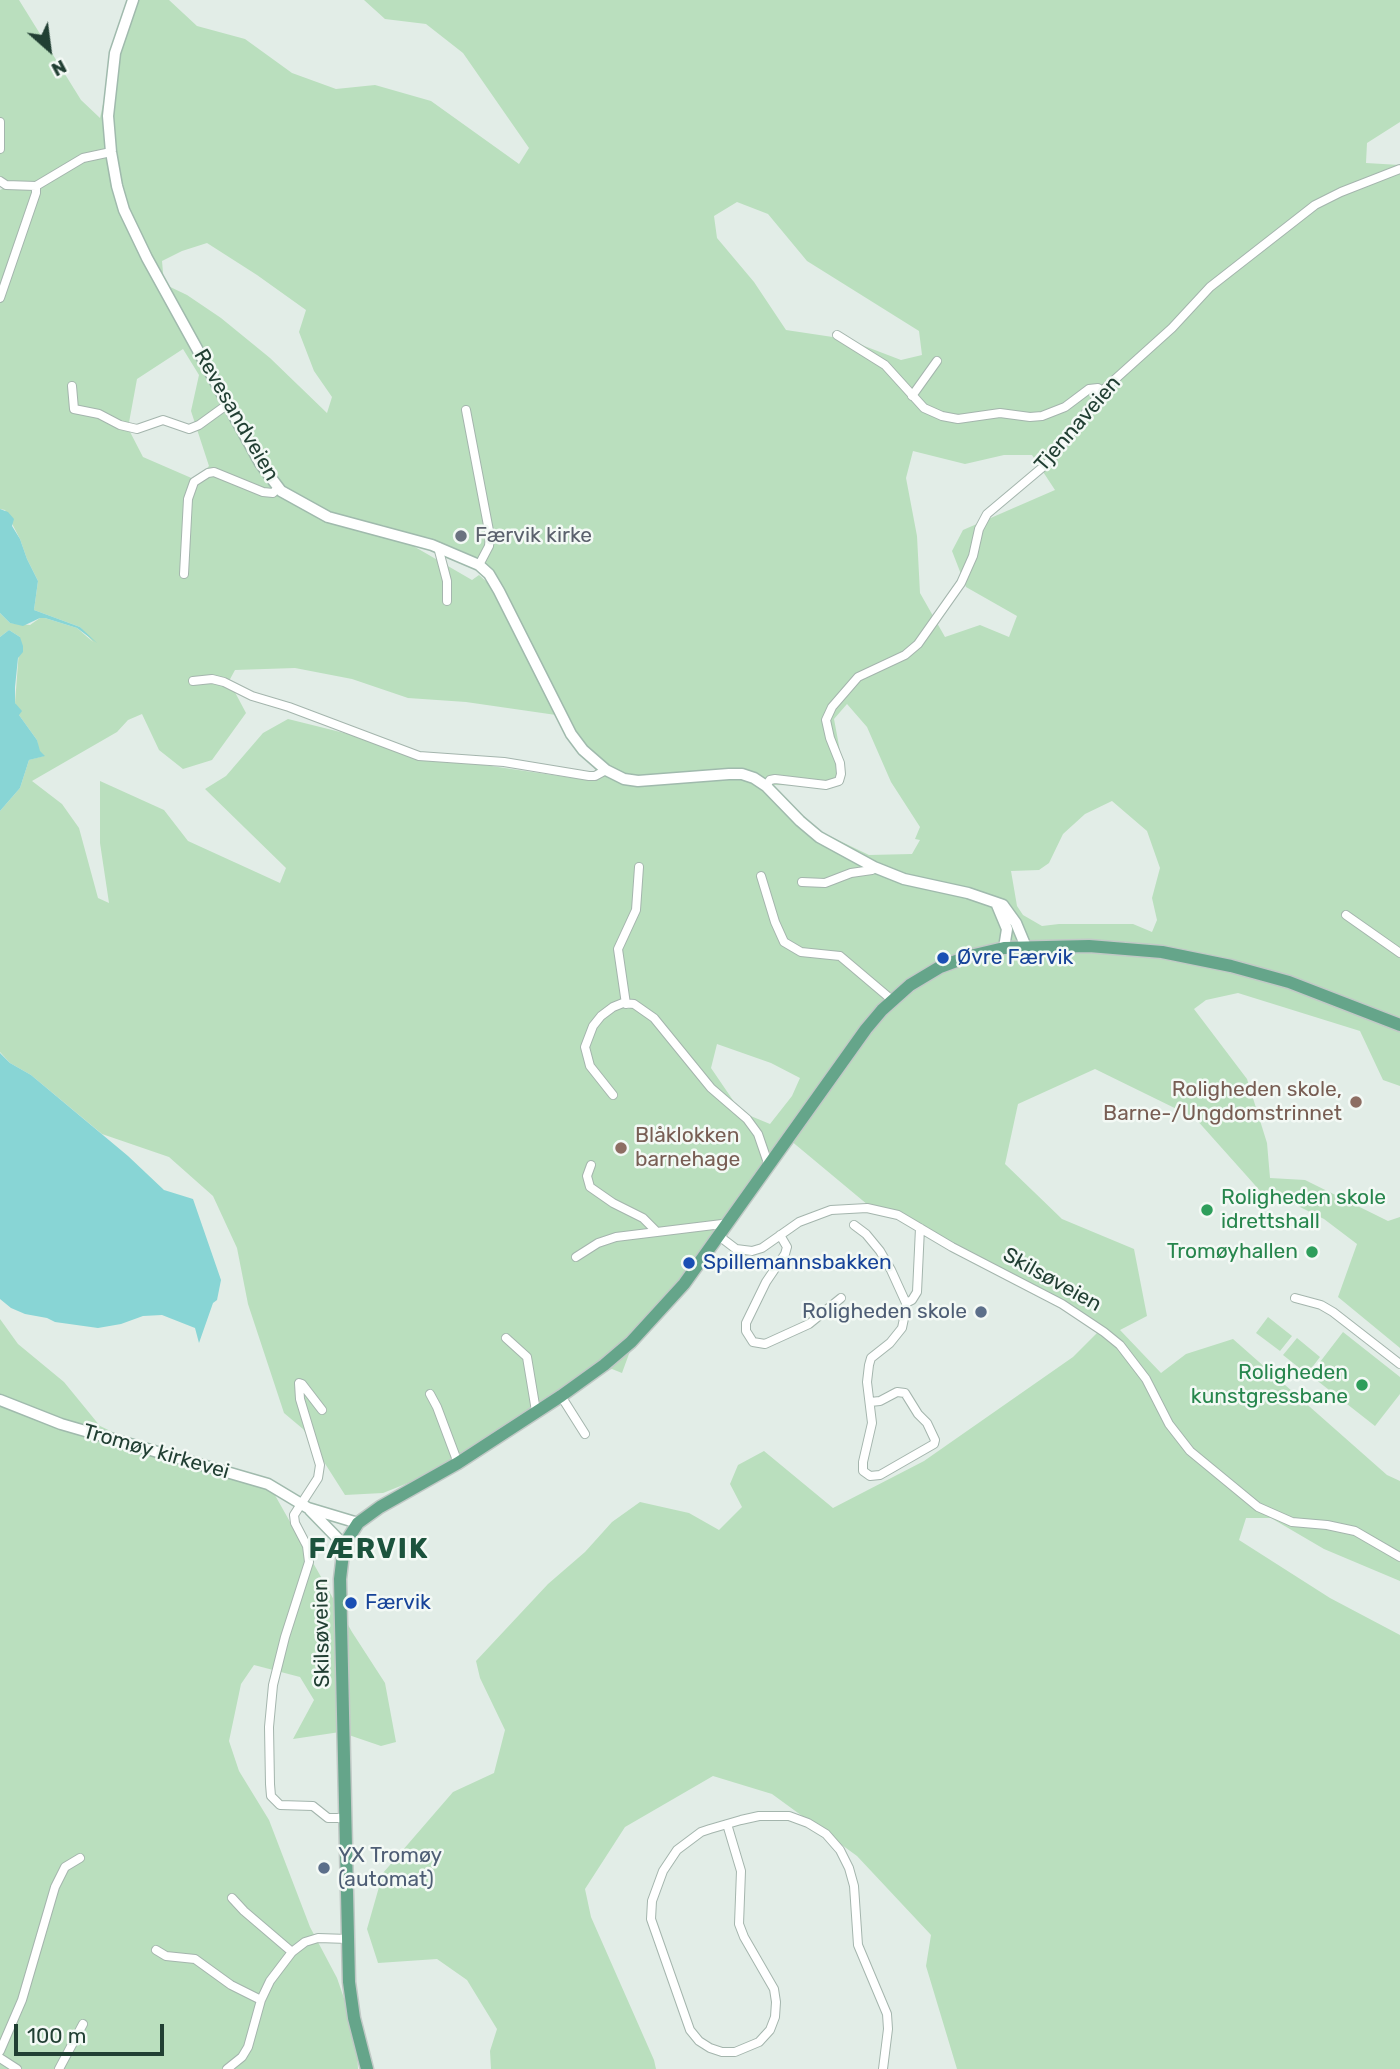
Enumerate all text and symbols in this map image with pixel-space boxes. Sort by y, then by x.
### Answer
north arrow [14,14,84,84]
text: N [48,55,71,81]
street label: Revesandveien [188,345,284,485]
street label: Tjennaveien [1030,371,1126,477]
place label: Færvik kirke [475,523,592,549]
marker: Færvik kirke [453,528,469,544]
place label: Øvre Færvik [957,945,1073,971]
marker: Øvre Færvik [935,950,951,966]
place label: Roligheden skole, Barne-/Ungdomstrinnet [1103,1077,1342,1127]
marker: Roligheden skole, Barne-/Ungdomstrinnet [1348,1094,1364,1110]
place label: Blåklokken barnehage [635,1123,740,1173]
marker: Blåklokken barnehage [613,1140,629,1156]
place label: Roligheden skole idrettshall [1221,1185,1386,1235]
marker: Roligheden skole idrettshall [1199,1202,1215,1218]
place label: Tromøyhallen [1167,1239,1298,1265]
street label: Skilsøveien [998,1243,1106,1317]
marker: Tromøyhallen [1304,1244,1320,1260]
place label: Spillemannsbakken [703,1250,892,1276]
marker: Spillemannsbakken [681,1255,697,1271]
place label: Roligheden skole [802,1299,967,1325]
marker: Roligheden skole [973,1304,989,1320]
place label: Roligheden kunstgressbane [1191,1360,1348,1410]
marker: Roligheden kunstgressbane [1354,1377,1370,1393]
street label: Tromøy kirkevei [80,1419,232,1485]
district label: FÆRVIK [309,1533,429,1567]
street label: Skilsøveien [308,1578,336,1688]
place label: Færvik [365,1590,431,1616]
marker: Færvik [343,1595,359,1611]
place label: YX Tromøy (automat) [338,1843,442,1893]
marker: YX Tromøy (automat) [316,1860,332,1876]
scale bar [18,2010,168,2054]
text: 100 m [27,2023,86,2048]

